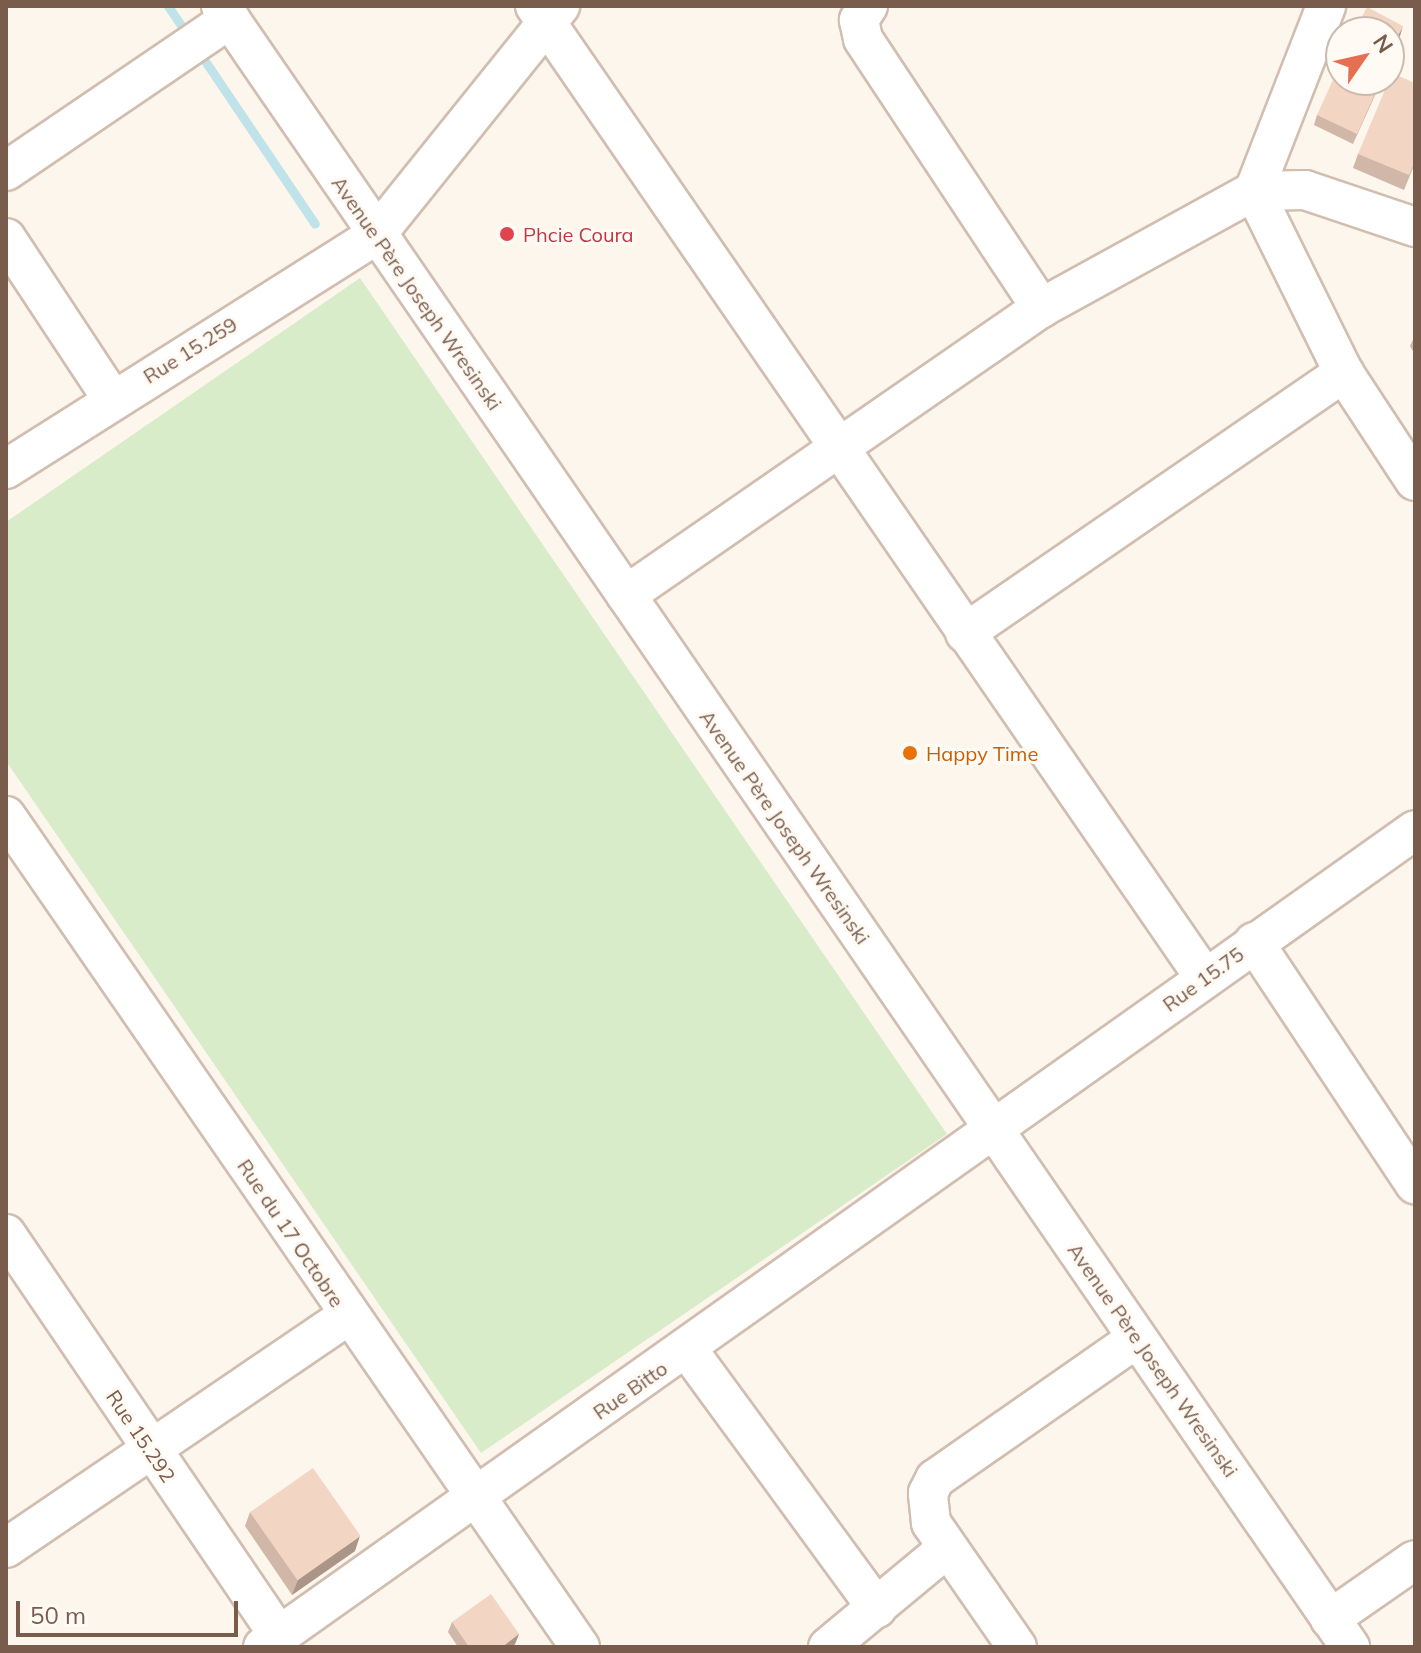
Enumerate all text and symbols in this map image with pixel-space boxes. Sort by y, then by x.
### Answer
north arrow [1325,16,1405,96]
text: N [1367,29,1399,58]
street label: Avenue Père Joseph Wresinski [327,172,507,414]
place label: Phcie Coura [523,222,634,246]
marker: Phcie Coura [498,225,516,243]
street label: Rue 15.259 [139,312,241,388]
street label: Avenue Père Joseph Wresinski [695,706,875,948]
place label: Happy Time [926,741,1038,765]
marker: Happy Time [901,744,919,762]
street label: Rue 15.75 [1158,942,1248,1016]
street label: Rue du 17 Octobre [233,1155,349,1311]
street label: Avenue Père Joseph Wresinski [1063,1239,1243,1481]
street label: Rue Bitto [588,1356,672,1424]
street label: Rue 15.292 [101,1385,181,1487]
scale bar [20,1585,242,1635]
text: 50 m [30,1600,86,1630]

